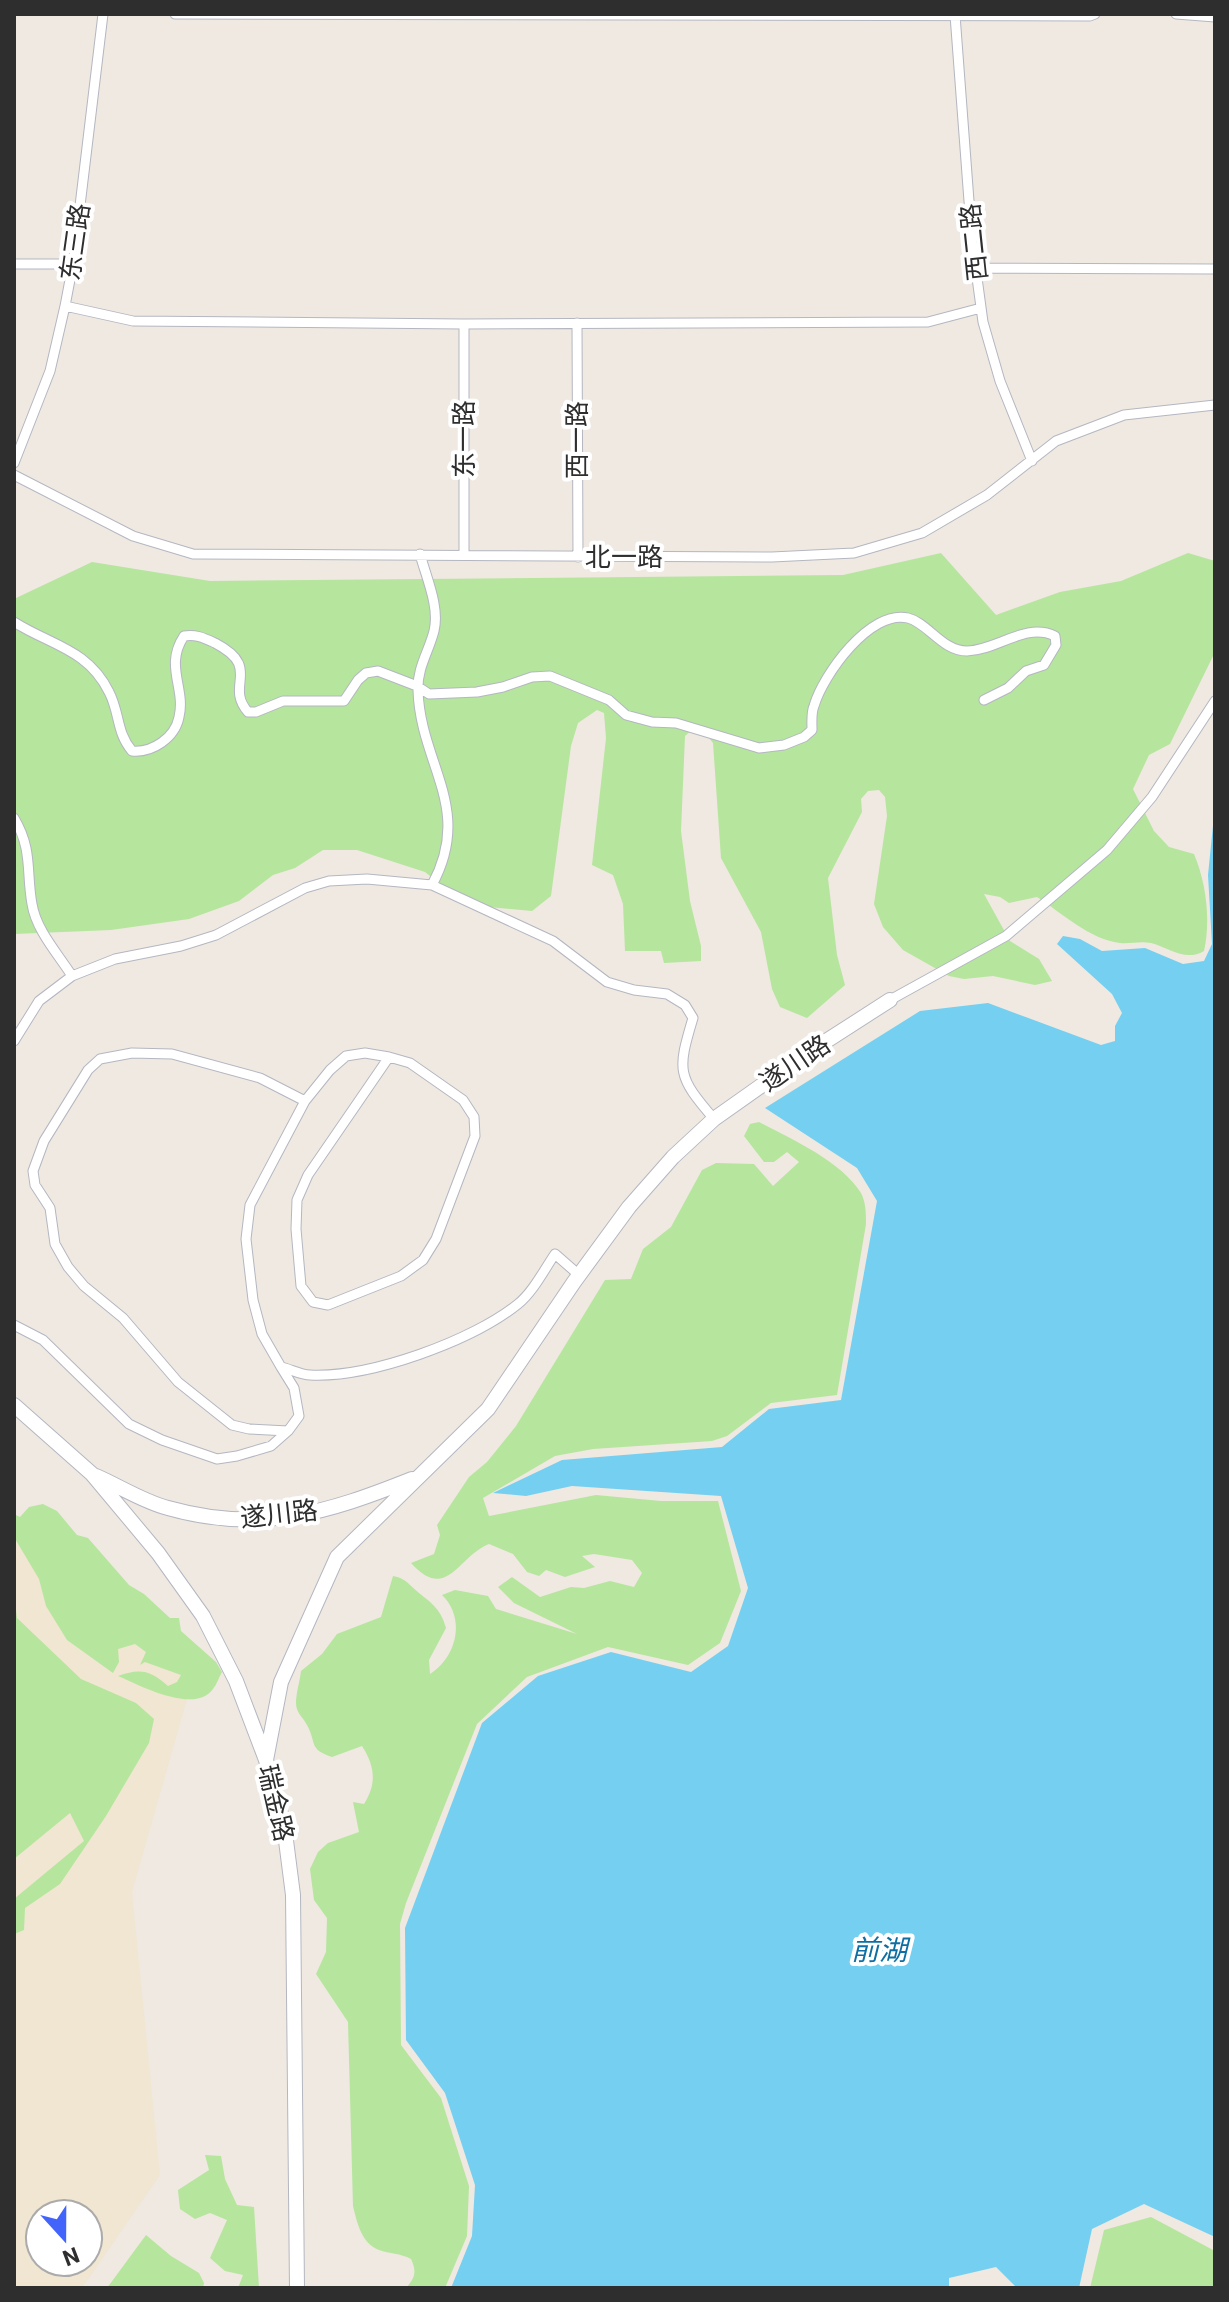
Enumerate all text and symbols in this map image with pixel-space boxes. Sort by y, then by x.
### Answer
street label: 东三路 [55,201,95,283]
street label: 西二路 [955,202,993,282]
street label: 东一路 [449,400,479,478]
street label: 西一路 [562,401,592,479]
street label: 北一路 [585,542,663,572]
street label: 遂川路 [754,1029,836,1097]
street label: 遂川路 [239,1495,319,1533]
street label: 瑞金路 [253,1762,299,1844]
water label: 前湖 [851,1934,911,1967]
north arrow [24,2198,104,2278]
text: N [59,2242,83,2271]

